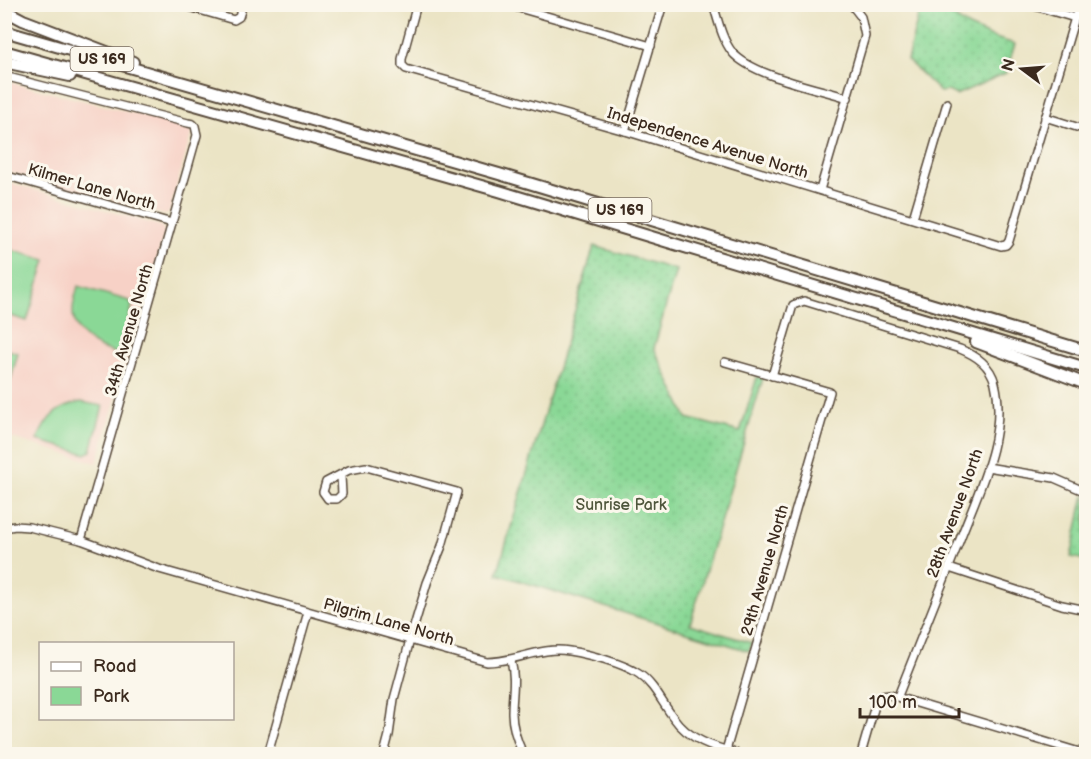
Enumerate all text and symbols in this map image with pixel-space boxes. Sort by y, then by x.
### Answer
north arrow [992,39,1052,99]
road number: US 169 [70,47,134,71]
text: N [998,57,1020,74]
street label: Independence Avenue North [605,104,811,183]
street label: Kilmer Lane North [26,160,158,215]
road number: US 169 [588,198,652,222]
street label: 34th Avenue North [101,262,157,399]
street label: 28th Avenue North [923,446,988,581]
park label: Sunrise Park [576,496,667,515]
street label: 29th Avenue North [738,502,793,638]
street label: Pilgrim Lane North [321,595,456,650]
legend [39,642,234,720]
text: Road [93,656,137,677]
scale bar [860,681,959,719]
text: Park [93,686,129,707]
text: 100 m [869,692,917,713]

